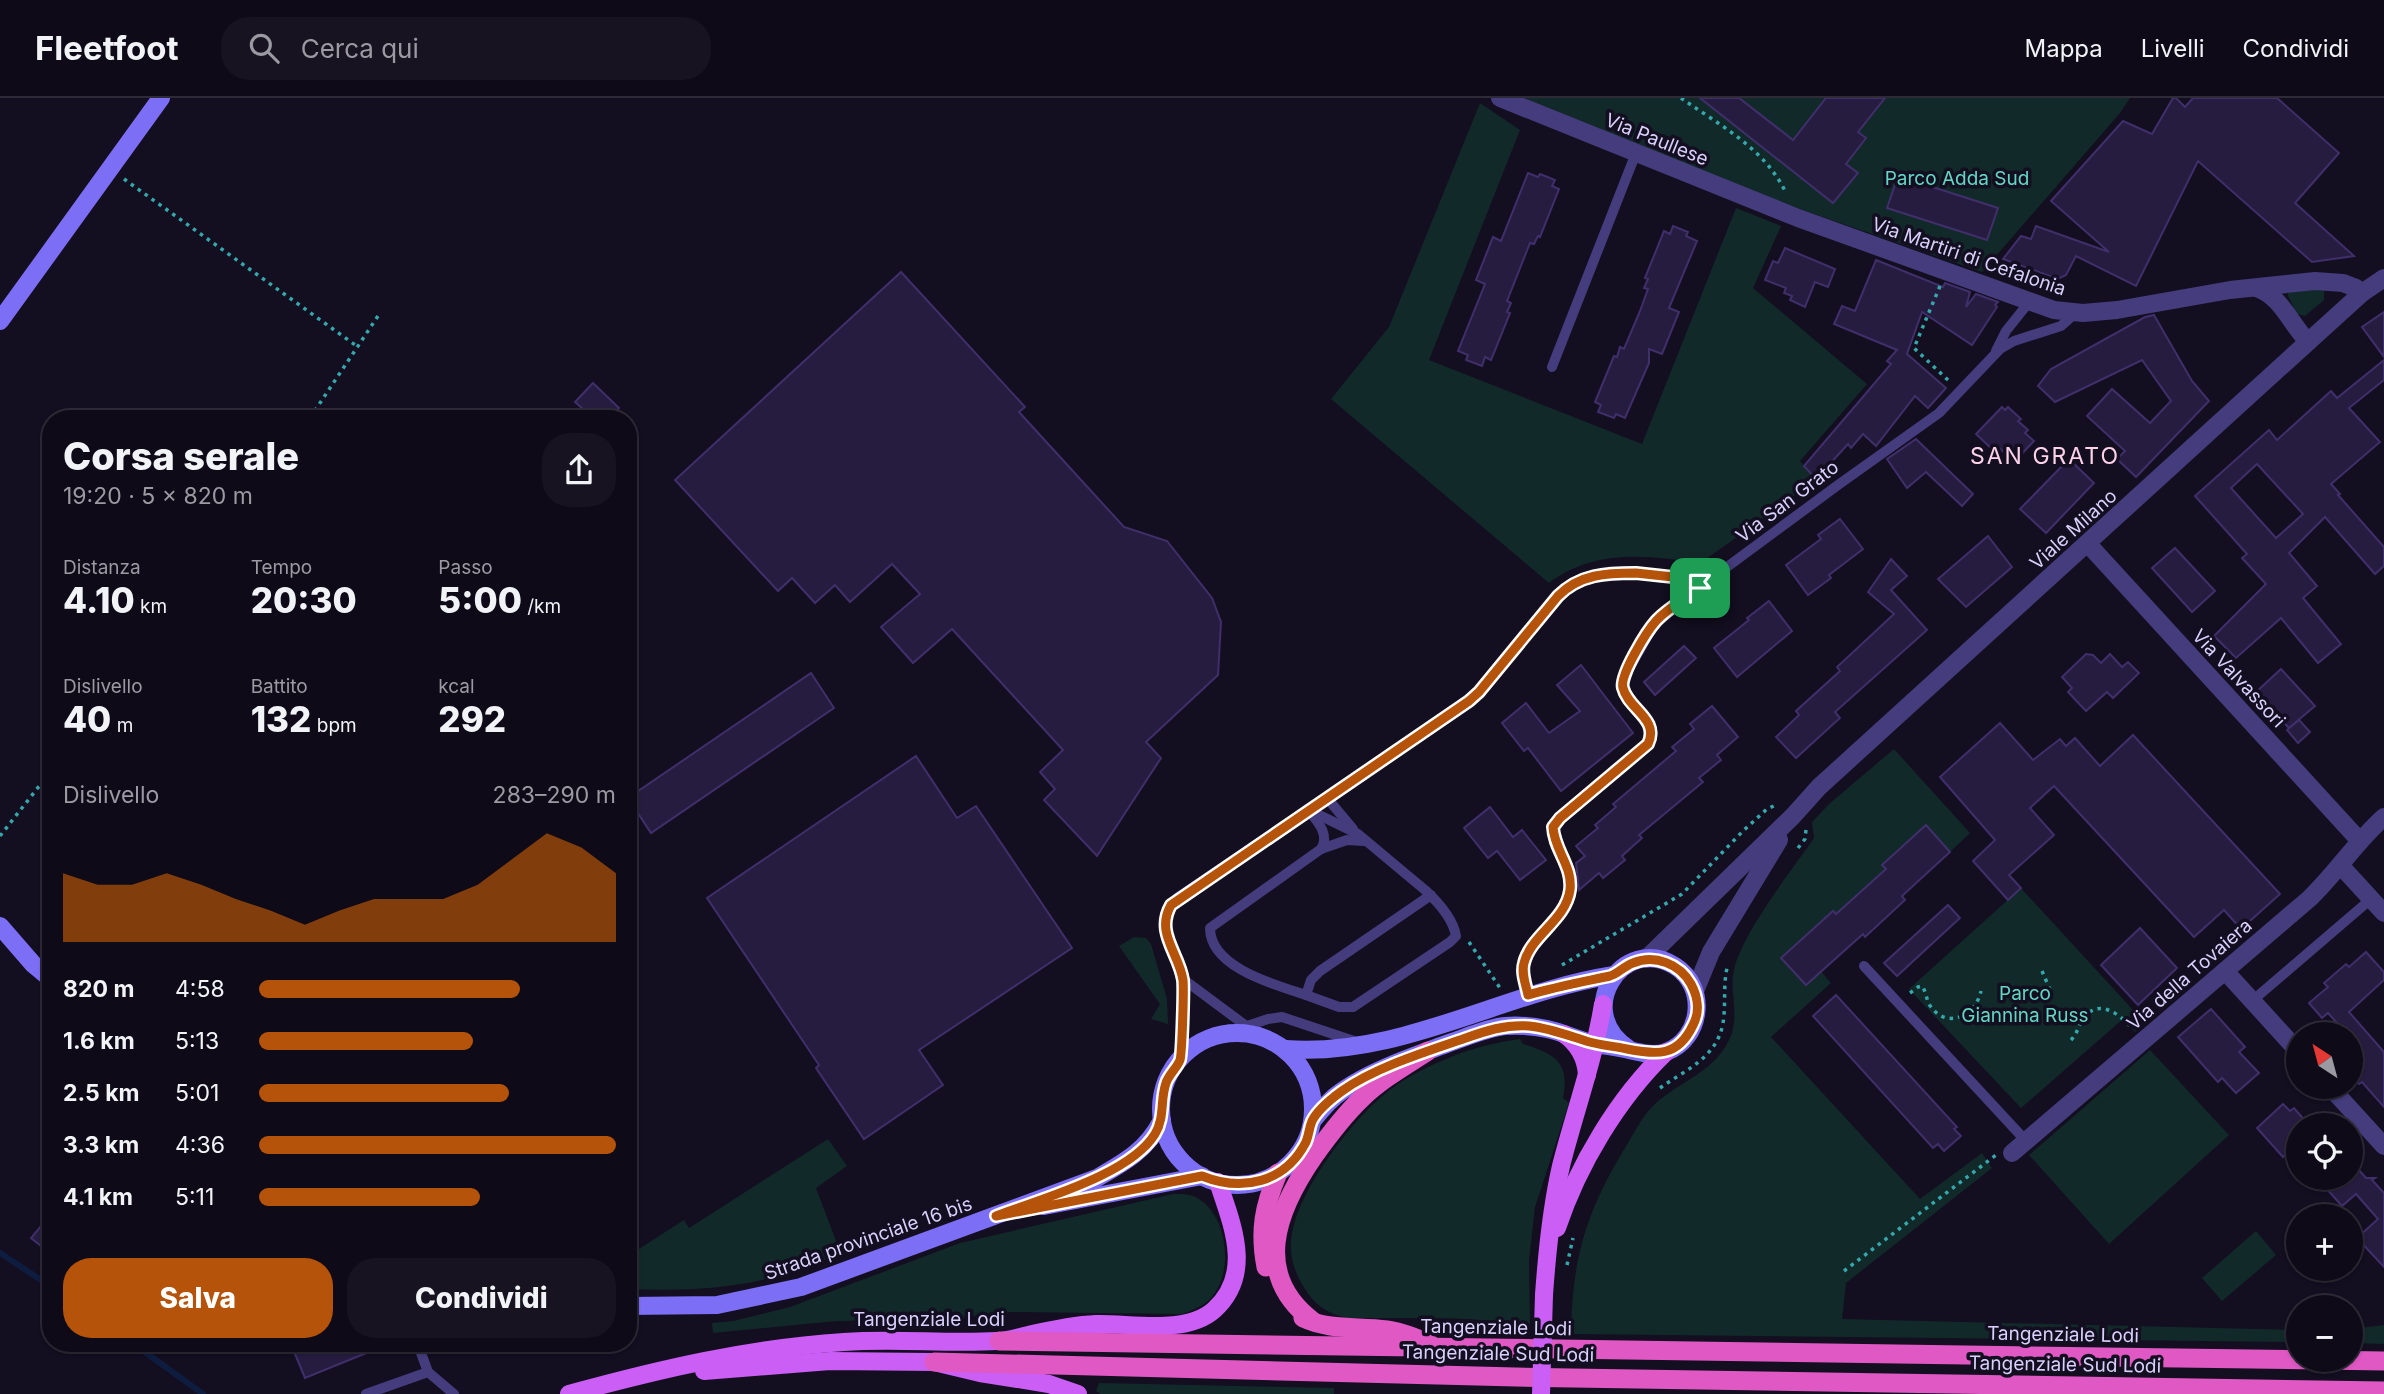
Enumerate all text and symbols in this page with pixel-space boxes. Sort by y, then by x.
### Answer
search box [221,17,711,80]
text: Fleetfoot [35,28,179,68]
icon: search [245,29,283,67]
text: Cerca qui [301,33,419,64]
text: Mappa [2024,34,2103,63]
text: Livelli [2141,34,2205,63]
text: Condividi [2243,34,2349,63]
street label: Via Paullese [1602,108,1712,171]
park label: Parco Adda Sud [1885,167,2029,190]
street label: Via Martiri di Cefalonia [1869,212,2069,300]
text: Corsa serale [63,433,299,479]
button: share [542,433,616,507]
district label: SAN GRATO [1970,442,2120,470]
street label: Via San Grato [1731,455,1843,547]
text: 19:20 · 5 × 820 m [63,482,253,510]
street label: Viale Milano [2025,484,2122,574]
text: Distanza [63,556,141,579]
text: Tempo [251,556,312,579]
text: Passo [438,556,493,579]
pin [1670,558,1730,618]
icon: arrive [1681,569,1719,607]
text: 4.10 [63,579,135,621]
text: 20:30 [251,579,357,621]
text: 5:00 [438,579,522,621]
text: km [135,595,167,618]
text: /km [522,595,561,618]
street label: Via Valvassori [2187,624,2290,732]
text: Dislivello [63,675,143,698]
text: Battito [251,675,308,698]
text: kcal [438,675,475,698]
text: 40 [63,698,111,740]
text: 132 [251,698,311,740]
text: 292 [438,698,506,740]
text: m [111,714,133,737]
text: bpm [311,714,357,737]
text: Dislivello [63,781,159,809]
text: 283–290 m [493,781,616,809]
street label: Via della Tovaiera [2122,914,2257,1035]
text: 820 m [63,975,134,1003]
text: 4:58 [175,975,225,1003]
park label: Parco Giannina Russ [1961,982,2089,1027]
north arrow [2286,1022,2362,1099]
map controls [2286,1022,2363,1372]
text: 1.6 km [63,1027,135,1055]
text: 5:13 [175,1027,219,1055]
text: 2.5 km [63,1079,140,1107]
text: 5:01 [175,1079,219,1107]
button: locate [2286,1113,2363,1190]
text: 3.3 km [63,1131,139,1159]
text: 4:36 [175,1131,225,1159]
text: 4.1 km [63,1183,133,1211]
text: 5:11 [175,1183,214,1211]
street label: Strada provinciale 16 bis [761,1192,975,1285]
button: + [2286,1204,2363,1281]
button: Salva [63,1258,333,1338]
button: Condividi [347,1258,616,1338]
button: − [2286,1295,2363,1372]
street label: Tangenziale Lodi [853,1308,1005,1331]
street label: Tangenziale Lodi [1420,1315,1572,1340]
street label: Tangenziale Lodi [1987,1322,2139,1347]
street label: Tangenziale Sud Lodi [1402,1340,1594,1367]
street label: Tangenziale Sud Lodi [1969,1351,2161,1378]

